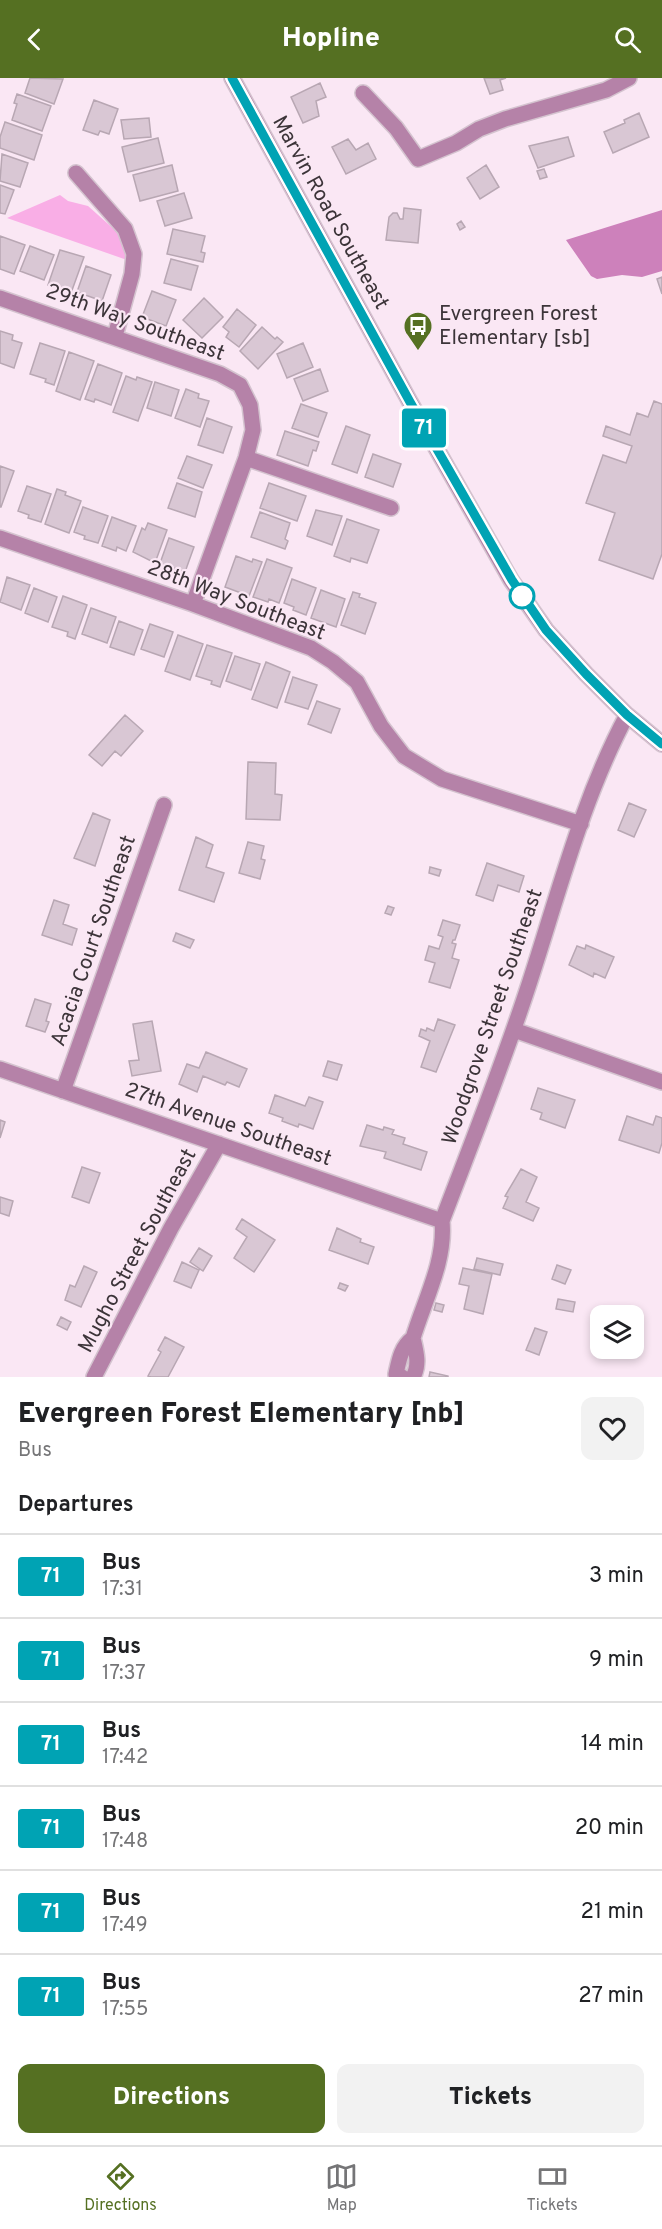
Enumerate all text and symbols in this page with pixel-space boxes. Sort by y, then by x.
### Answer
text: Hopline [282,22,380,56]
icon: back [18,23,51,56]
icon: search [611,23,644,56]
street label: Marvin Road Southeast [265,111,395,315]
street label: 29th Way Southeast [42,278,228,368]
place label: Evergreen Forest Elementary [sb] [439,301,598,352]
bus stop icon: Evergreen Forest Elementary [sb] [402,310,434,352]
line badge: 71 [397,408,451,448]
text: 71 [414,415,434,442]
street label: 28th Way Southeast [143,555,329,647]
unlabelled marker [509,583,535,609]
street label: Acacia Court Southeast [45,832,143,1050]
street label: Woodgrove Street Southeast [436,885,550,1149]
street label: 27th Avenue Southeast [121,1077,335,1173]
street label: Mugho Street Southeast [73,1144,203,1358]
map controls [590,1305,644,1359]
button: layers [590,1305,644,1359]
text: Evergreen Forest Elementary [nb] [18,1397,465,1433]
button: heart [581,1397,644,1460]
text: Bus [18,1438,52,1464]
text: Departures [18,1492,134,1519]
text: Bus [102,1550,141,1577]
text: 71 [41,1563,61,1590]
text: 3 min [589,1563,644,1590]
text: 17:31 [102,1577,143,1603]
text: Bus [102,1634,141,1661]
text: 71 [41,1647,61,1674]
text: 9 min [589,1647,644,1674]
text: 17:37 [102,1661,146,1687]
text: Bus [102,1718,141,1745]
text: 71 [41,1731,61,1758]
text: 14 min [581,1731,644,1758]
text: 17:42 [102,1745,148,1771]
text: Bus [102,1802,141,1829]
text: 71 [41,1815,61,1842]
text: 20 min [575,1815,644,1842]
text: 17:48 [102,1829,148,1855]
text: Bus [102,1886,141,1913]
text: 71 [41,1899,61,1926]
text: 21 min [581,1899,644,1926]
text: 17:49 [102,1913,148,1939]
text: Bus [102,1970,141,1997]
text: 71 [41,1983,61,2010]
text: 27 min [578,1983,644,2010]
text: 17:55 [102,1997,148,2023]
button: Directions [18,2064,325,2133]
button: Tickets [337,2064,644,2133]
tab: Directions [84,2160,157,2216]
tab: Map [325,2160,358,2216]
tab: Tickets [527,2160,578,2216]

